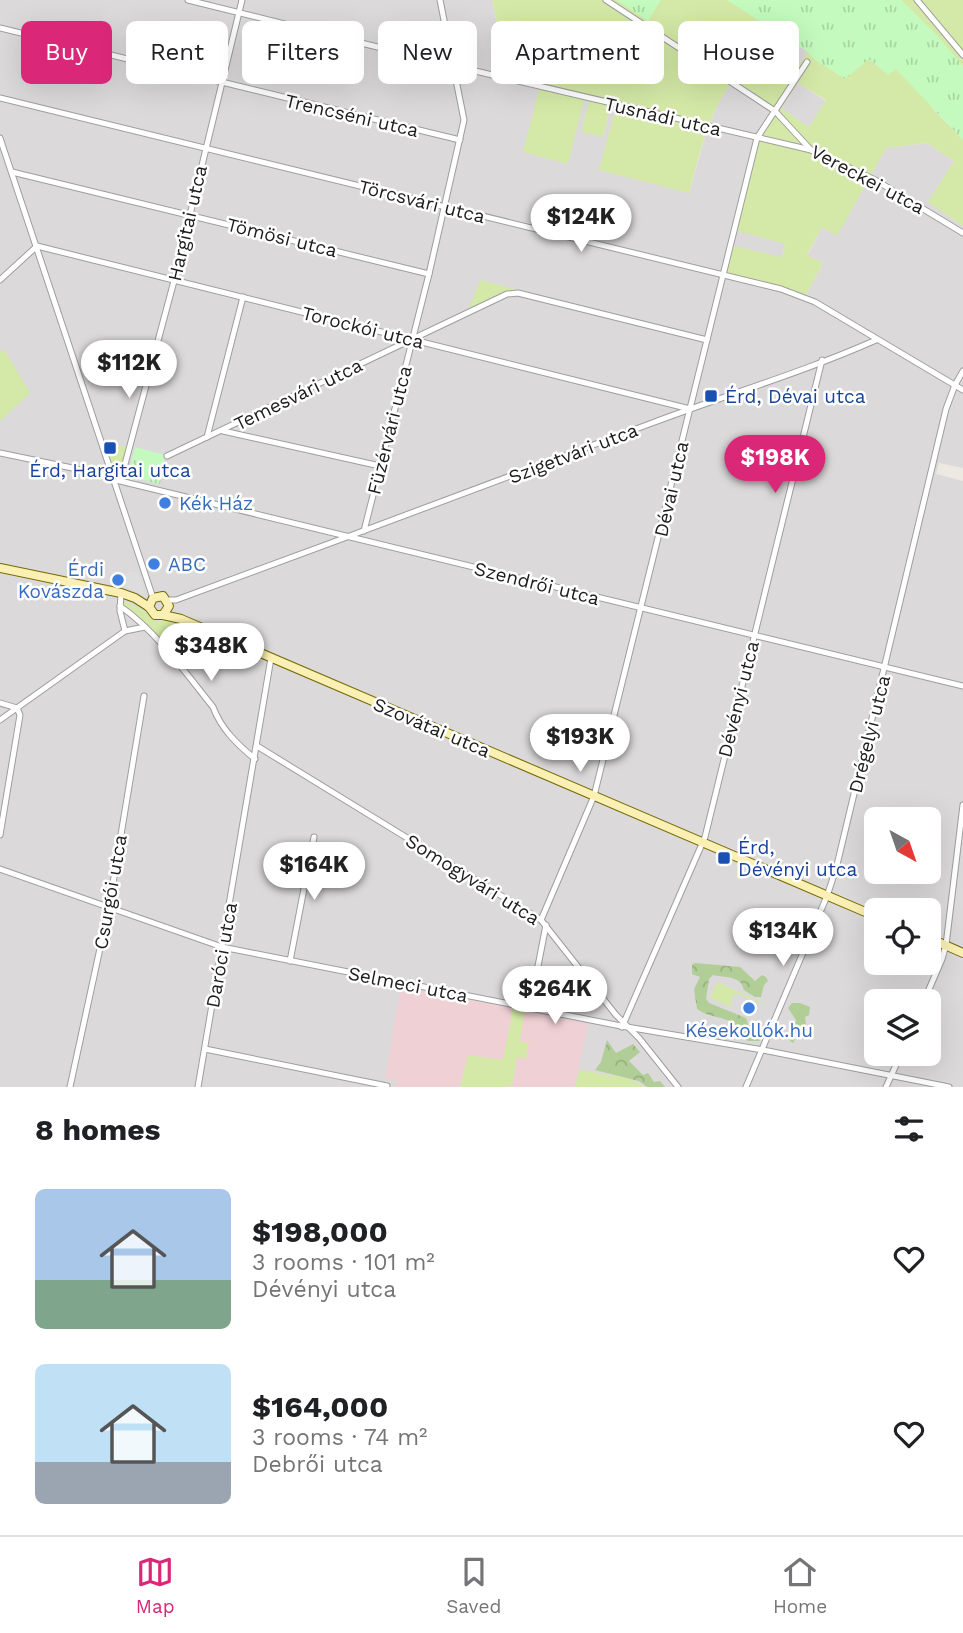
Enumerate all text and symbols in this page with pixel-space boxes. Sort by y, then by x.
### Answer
chip: Buy [21,21,112,84]
chip: Rent [126,21,228,84]
chip: Filters [242,21,364,84]
chip: New [378,21,477,84]
chip: Apartment [491,21,664,84]
chip: House [678,21,799,84]
street label: Trencséni utca [283,89,421,142]
street label: Tusnádi utca [602,92,724,141]
street label: Vereckei utca [807,140,929,219]
street label: Hargitai utca [163,163,212,283]
street label: Törcsvári utca [356,175,488,228]
pin: $124K [532,194,630,254]
text: $124K [547,203,615,230]
street label: Tömösi utca [224,213,340,262]
street label: Torockói utca [300,301,426,354]
pin: $112K [80,340,178,400]
text: $112K [97,349,161,376]
street label: Temesvári utca [230,353,366,435]
street label: Füzérvári utca [362,363,417,497]
place label: Érd, Dévai utca [725,385,866,408]
marker: Érd, Dévai utca [703,388,719,404]
street label: Szigetvári utca [505,418,641,489]
pin: $198K [726,435,824,495]
street label: Dévai utca [649,439,694,539]
marker: Érd, Hargitai utca [102,440,118,456]
text: $198K [740,444,810,471]
place label: Érd, Hargitai utca [29,459,191,482]
place label: Kék Ház [179,492,253,515]
marker: Kék Ház [157,495,173,511]
place label: ABC [168,553,206,576]
marker: ABC [146,556,162,572]
street label: Szendrői utca [472,557,602,610]
place label: Érdi Kovászda [18,558,104,603]
marker: Érdi Kovászda [110,572,126,588]
pin: $348K [162,624,260,683]
text: $348K [174,632,248,659]
street label: Dévényi utca [713,638,764,760]
street label: Drégelyi utca [844,672,895,796]
street label: Szovátai utca [370,692,494,763]
pin: $193K [531,714,629,774]
text: $193K [546,723,614,750]
north arrow [864,807,942,884]
map controls [864,807,941,1066]
street label: Somogyvári utca [401,829,544,930]
street label: Csurgói utca [89,833,132,951]
place label: Érd, Dévényi utca [738,836,857,881]
pin: $164K [265,842,363,902]
marker: Érd, Dévényi utca [716,850,732,866]
text: $164K [279,851,349,878]
button: locate [864,898,941,975]
street label: Daróci utca [201,900,242,1010]
pin: $134K [734,908,832,968]
text: $134K [748,917,818,944]
street label: Selmeci utca [346,962,470,1007]
pin: $264K [506,967,604,1026]
text: $264K [518,975,592,1002]
button: layers [864,989,941,1066]
marker: Késekollók.hu [741,1000,757,1016]
place label: Késekollók.hu [685,1019,813,1042]
icon: filters [890,1110,928,1148]
text: 8 homes [35,1112,161,1147]
text: $198,000 [252,1214,388,1249]
icon: home [91,1217,175,1301]
icon: heart [890,1240,928,1278]
text: 3 rooms · 101 m² [252,1249,435,1276]
text: Dévényi utca [252,1276,396,1303]
text: $164,000 [252,1389,388,1424]
icon: home [91,1392,175,1476]
icon: heart [890,1415,928,1453]
text: 3 rooms · 74 m² [252,1424,427,1451]
text: Debrői utca [252,1451,383,1478]
tab: Map [136,1553,175,1618]
tab: Saved [446,1553,501,1618]
tab: Home [773,1553,827,1618]

